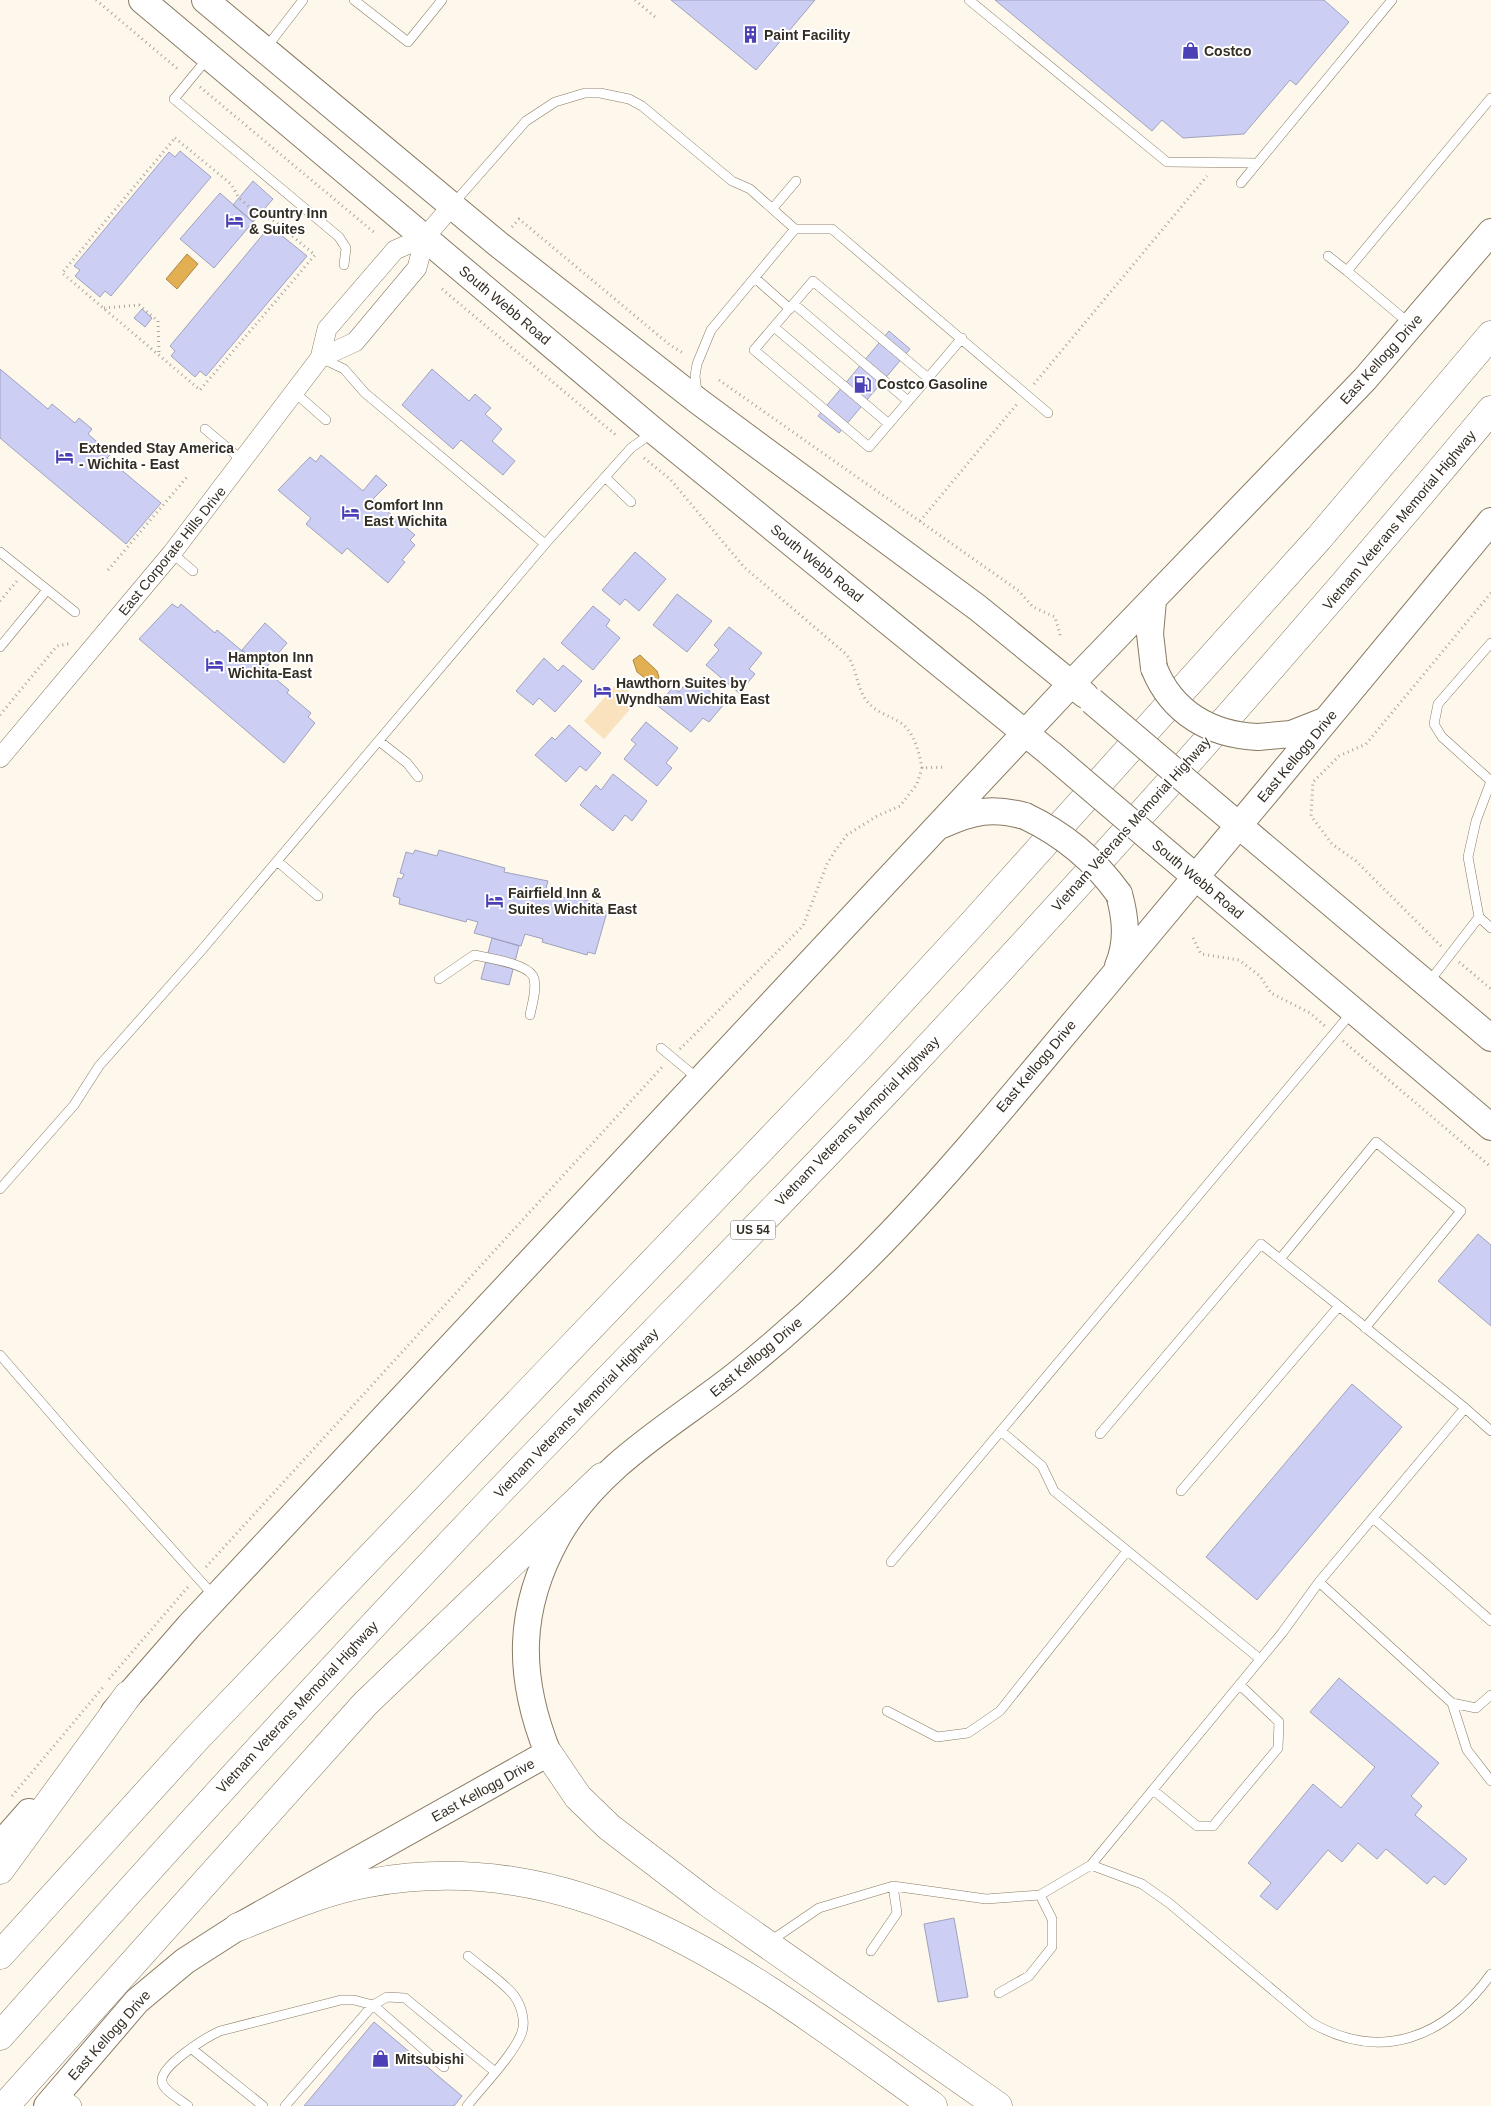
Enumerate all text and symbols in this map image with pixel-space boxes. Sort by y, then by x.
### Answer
building icon: Paint Facility [740,25,760,45]
place label: Paint Facility [764,27,851,43]
shop icon: Costco [1180,41,1200,61]
place label: Costco [1204,43,1251,59]
place label: Country Inn & Suites [249,205,328,237]
hotel icon: Country Inn & Suites [225,211,245,231]
street label: South Webb Road [456,262,554,348]
street label: East Kellogg Drive [1337,311,1426,407]
fuel station icon: Costco Gasoline [853,374,873,394]
place label: Costco Gasoline [877,376,988,392]
street label: Vietnam Veterans Memorial Highway [1319,427,1479,613]
place label: Extended Stay America - Wichita - East [79,440,234,472]
hotel icon: Extended Stay America - Wichita - East [55,446,75,466]
street label: East Corporate Hills Drive [115,483,229,619]
place label: Comfort Inn East Wichita [364,497,447,529]
hotel icon: Comfort Inn East Wichita [340,503,360,523]
street label: South Webb Road [768,521,866,605]
place label: Hampton Inn Wichita-East [228,649,314,681]
hotel icon: Hampton Inn Wichita-East [204,655,224,675]
place label: Hawthorn Suites by Wyndham Wichita East [616,675,770,707]
hotel icon: Hawthorn Suites by Wyndham Wichita East [592,681,612,701]
street label: East Kellogg Drive [1254,707,1340,805]
street label: Vietnam Veterans Memorial Highway [1048,733,1214,915]
street label: South Webb Road [1149,836,1247,922]
place label: Fairfield Inn & Suites Wichita East [508,885,637,917]
hotel icon: Fairfield Inn & Suites Wichita East [484,891,504,911]
street label: East Kellogg Drive [993,1017,1079,1115]
street label: Vietnam Veterans Memorial Highway [772,1033,942,1209]
road number: US 54 [730,1220,776,1240]
street label: East Kellogg Drive [707,1314,805,1400]
street label: Vietnam Veterans Memorial Highway [491,1325,661,1501]
street label: Vietnam Veterans Memorial Highway [213,1618,381,1796]
street label: East Kellogg Drive [429,1755,537,1825]
street label: East Kellogg Drive [65,1987,154,2083]
shop icon: Mitsubishi [371,2049,391,2069]
place label: Mitsubishi [395,2051,464,2067]

